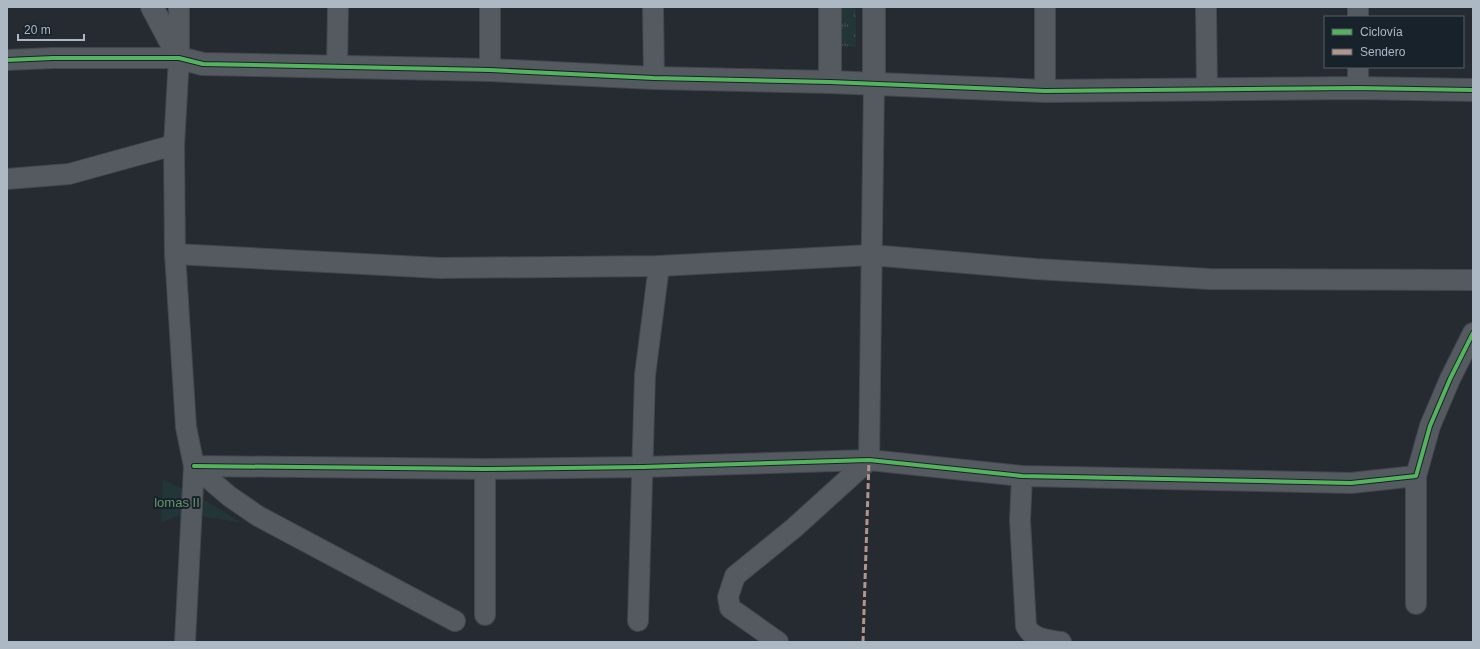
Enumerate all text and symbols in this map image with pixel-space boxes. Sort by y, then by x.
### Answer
scale bar [18,16,84,42]
legend [1324,16,1464,68]
text: 20 m [24,23,51,37]
text: Ciclovía [1360,25,1403,39]
text: Sendero [1360,45,1406,59]
park label: lomas II [154,495,200,510]

